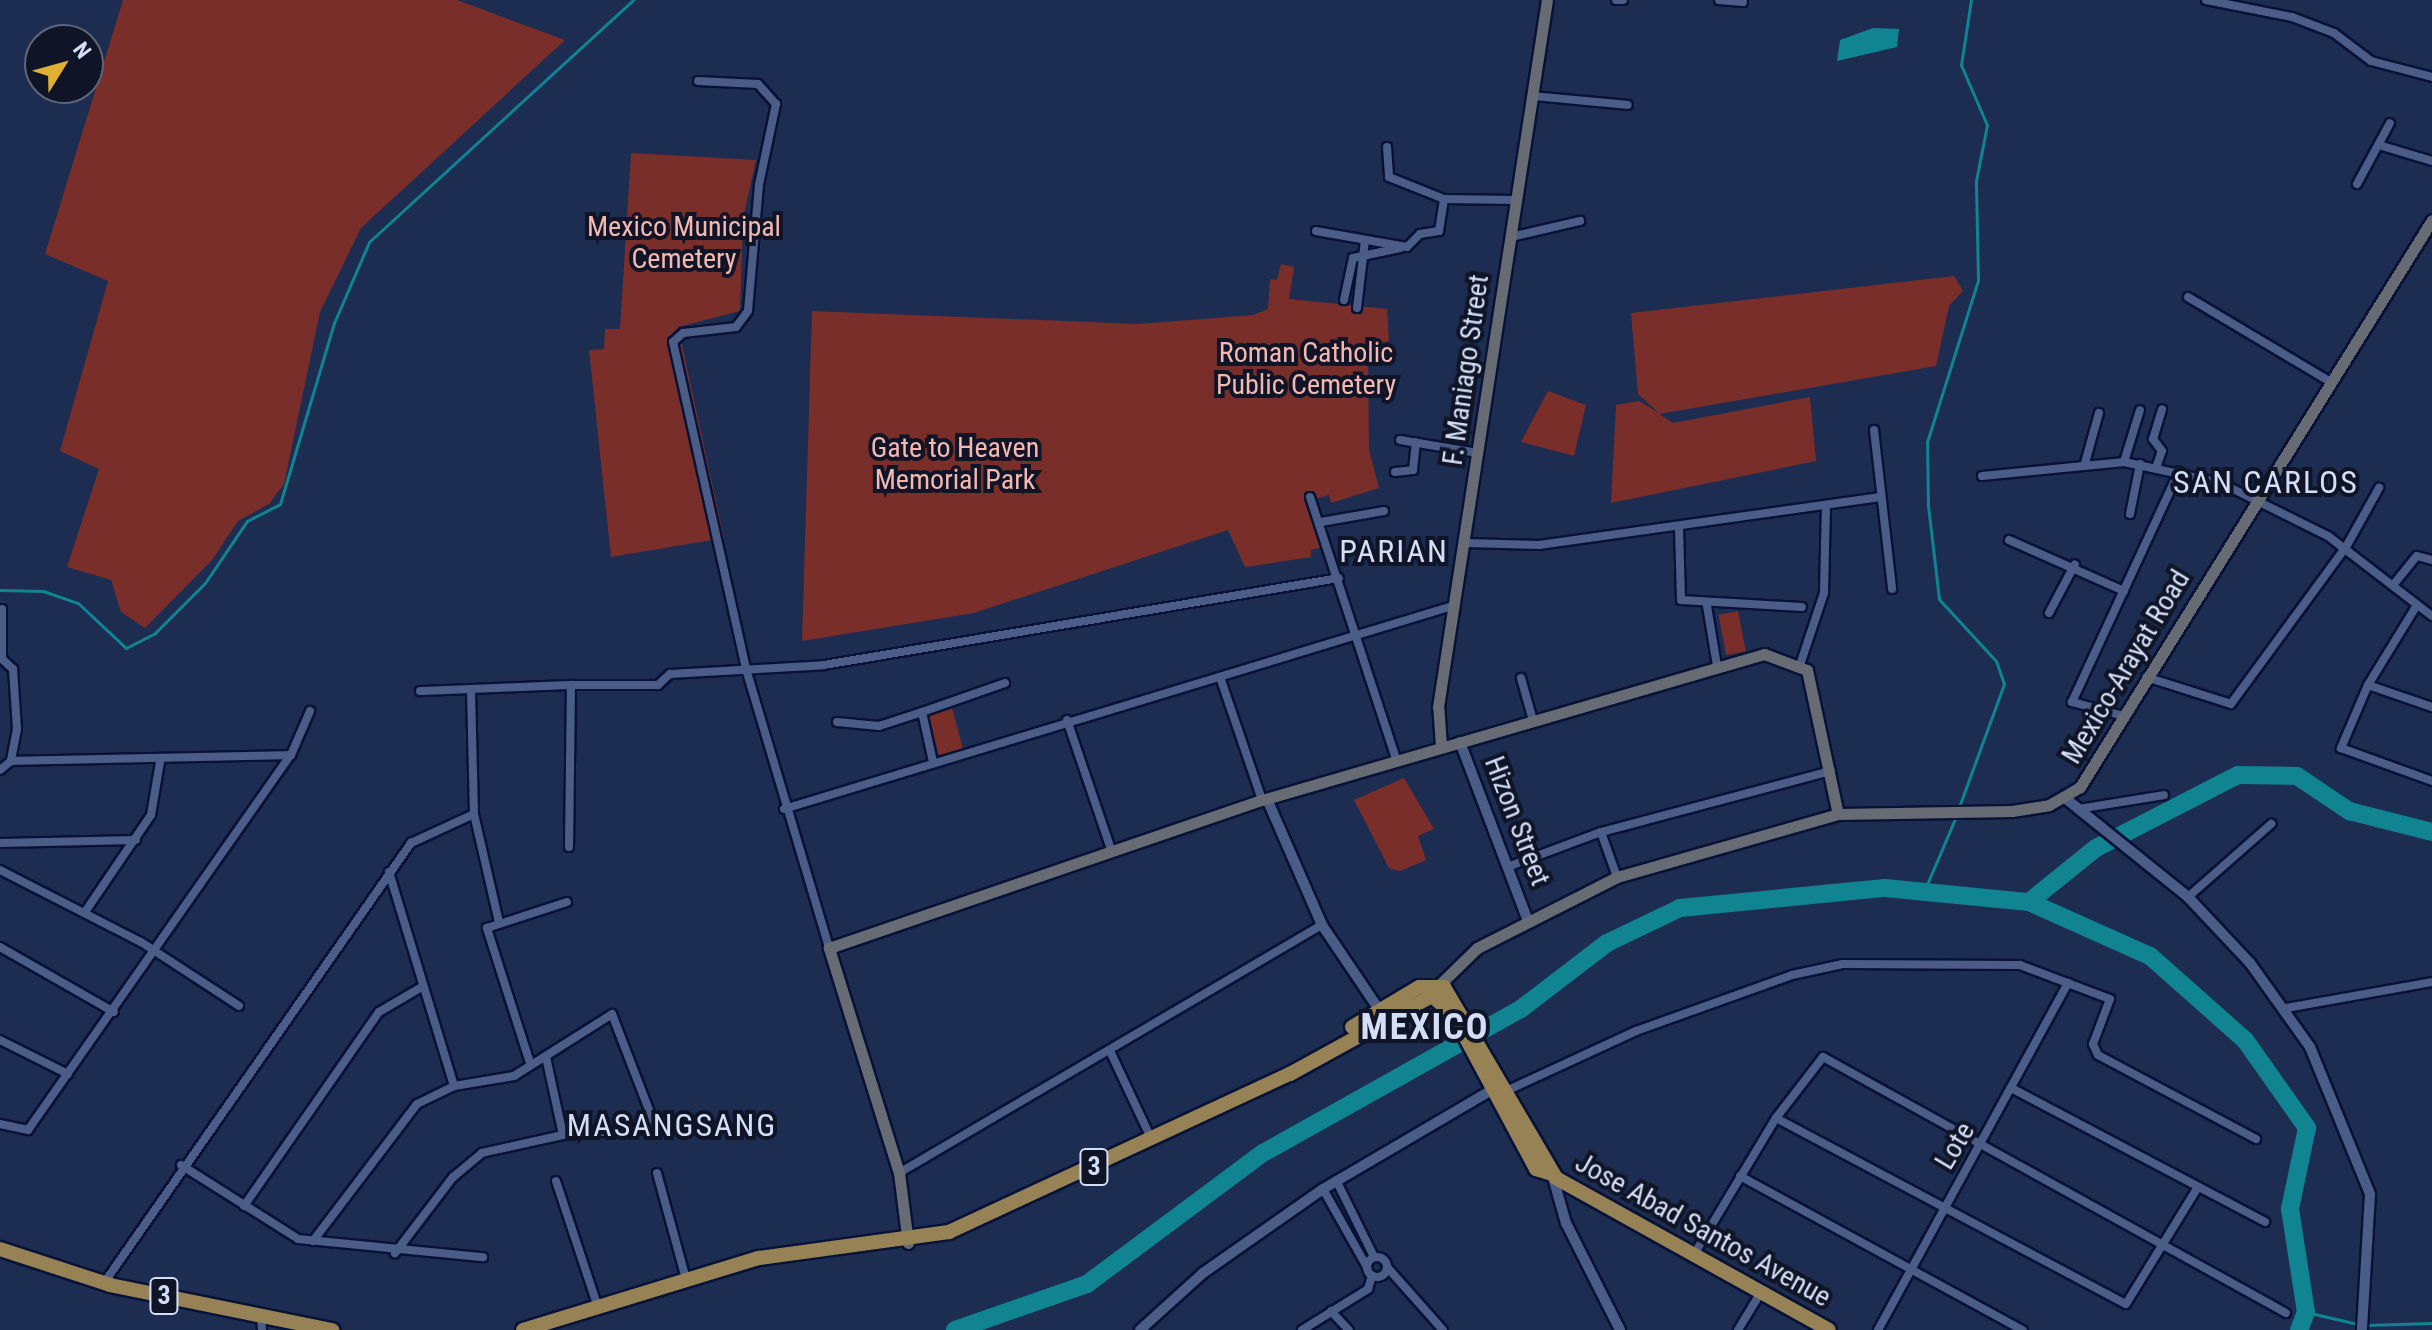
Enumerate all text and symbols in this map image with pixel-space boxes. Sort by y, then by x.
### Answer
north arrow [24,24,104,104]
text: N [68,38,96,63]
park label: Mexico Municipal Cemetery [587,210,781,276]
street label: F. Maniago Street [1436,273,1496,467]
park label: Roman Catholic Public Cemetery [1216,336,1396,402]
park label: Gate to Heaven Memorial Park [871,431,1039,497]
district label: SAN CARLOS [2173,463,2359,501]
district label: PARIAN [1339,532,1449,570]
street label: Mexico-Arayat Road [2055,564,2197,770]
street label: Hizon Street [1477,752,1557,890]
district label: MEXICO [1360,1006,1490,1050]
district label: MASANGSANG [567,1106,777,1144]
street label: Lote [1928,1116,1982,1176]
road number: 3 [1078,1145,1110,1189]
street label: Jose Abad Santos Avenue [1569,1146,1837,1314]
road number: 3 [148,1274,180,1318]

